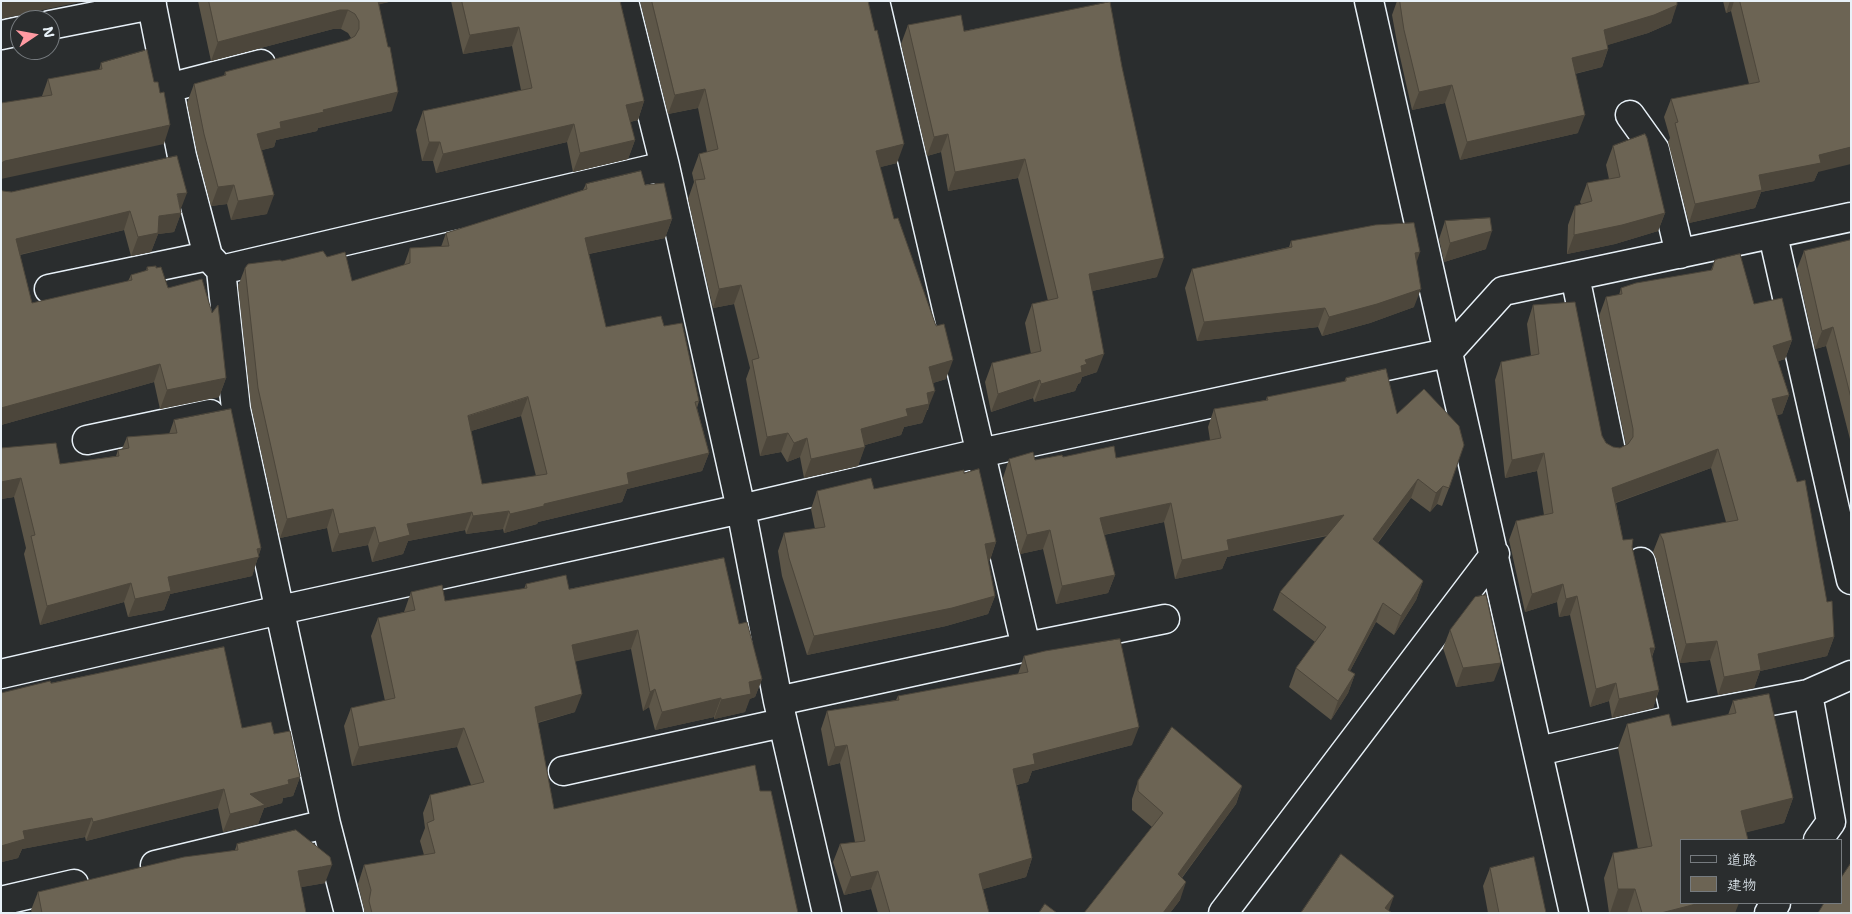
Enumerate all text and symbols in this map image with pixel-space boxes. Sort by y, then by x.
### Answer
north arrow [10,10,60,60]
text: N [39,25,59,39]
legend [1680,839,1842,904]
text: 道路 [1727,850,1757,870]
text: 建物 [1727,875,1757,895]

